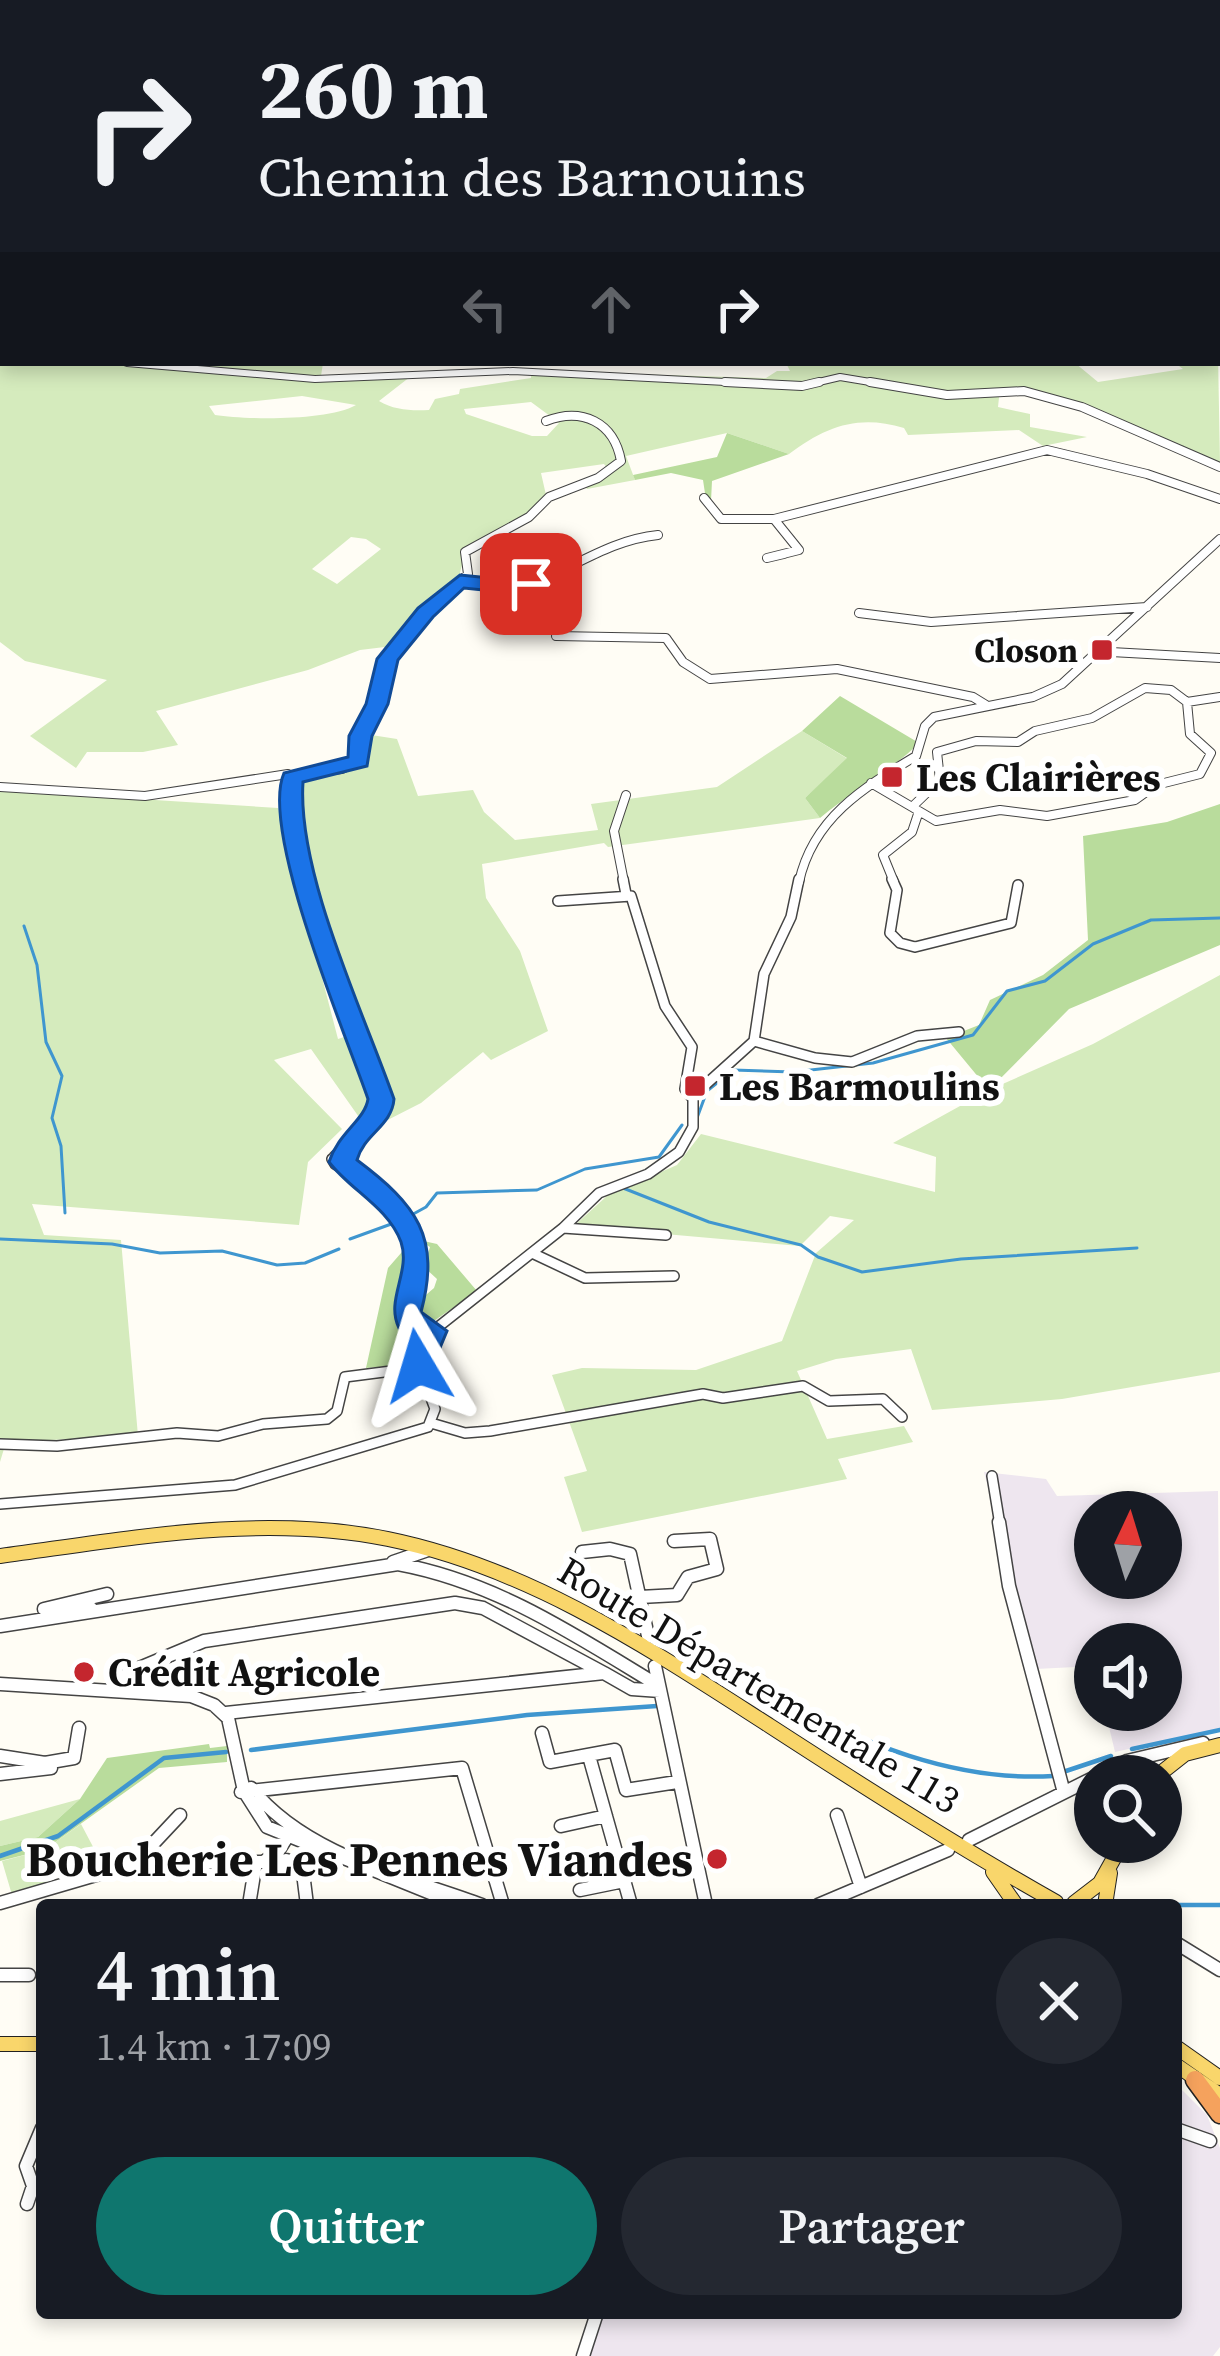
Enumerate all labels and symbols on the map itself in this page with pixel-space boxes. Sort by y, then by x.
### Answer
pin [480,533,582,635]
place label: Closon [974,628,1078,673]
marker: Closon [1089,637,1115,663]
place label: Les Clairières [916,751,1161,804]
marker: Les Clairières [879,764,905,790]
place label: Les Barmoulins [719,1060,1000,1113]
marker: Les Barmoulins [682,1073,708,1099]
position arrow [355,1303,481,1429]
north arrow [1074,1491,1182,1599]
street label: Route Départementale 113 [548,1544,970,1826]
place label: Crédit Agricole [108,1646,380,1699]
marker: Crédit Agricole [71,1659,97,1685]
place label: Boucherie Les Pennes Viandes [26,1826,693,1892]
marker: Boucherie Les Pennes Viandes [704,1846,730,1872]

